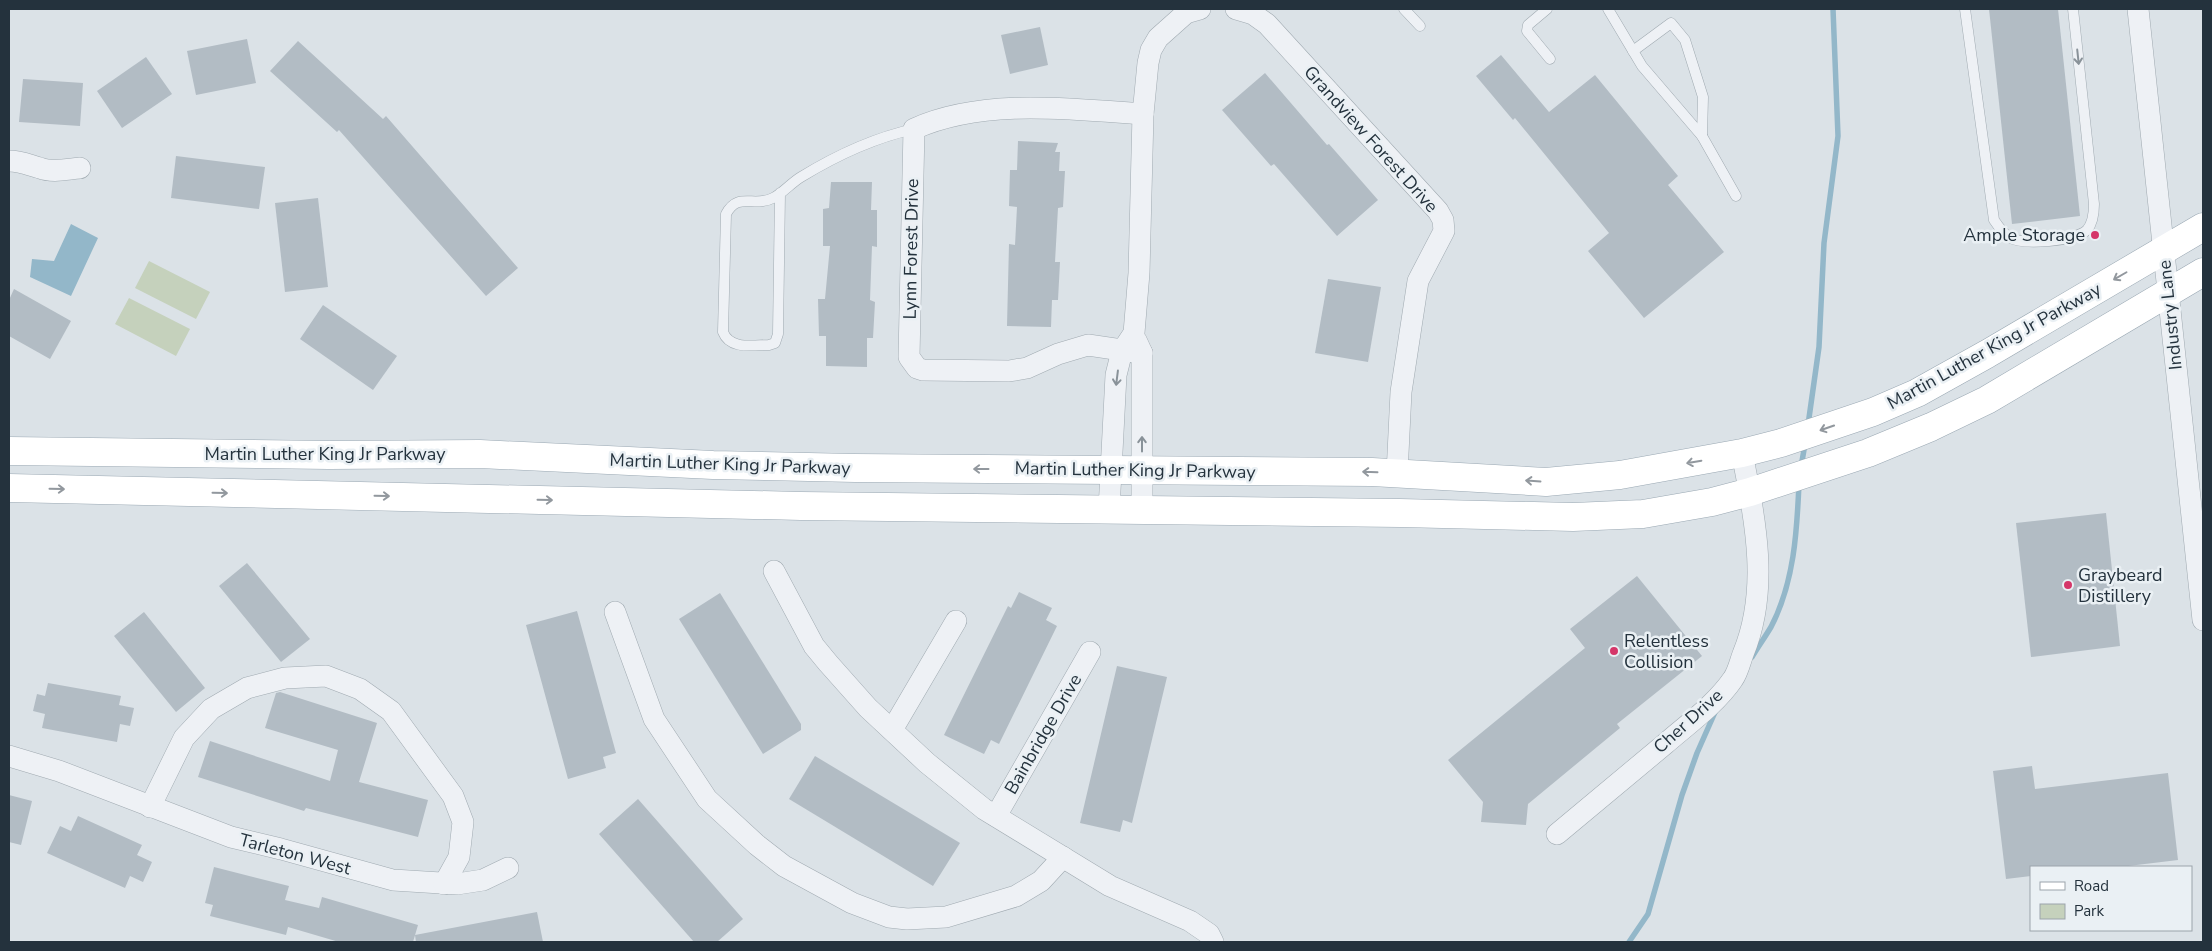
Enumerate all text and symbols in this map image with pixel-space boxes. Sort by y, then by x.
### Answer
one-way arrow [2073,49,2083,65]
street label: Grandview Forest Drive [1299,60,1443,218]
street label: Lynn Forest Drive [898,178,924,320]
place label: Ample Storage [1963,223,2085,247]
marker: Ample Storage [2089,229,2101,241]
street label: Industry Lane [2152,259,2188,371]
one-way arrow [2114,271,2128,281]
street label: Martin Luther King Jr Parkway [1883,277,2106,415]
one-way arrow [1112,369,1122,385]
one-way arrow [1820,424,1836,433]
one-way arrow [1137,436,1147,452]
street label: Martin Luther King Jr Parkway [204,442,446,466]
street label: Martin Luther King Jr Parkway [609,448,852,480]
street label: Martin Luther King Jr Parkway [1014,456,1256,484]
one-way arrow [1686,458,1702,467]
one-way arrow [973,464,989,474]
one-way arrow [1363,468,1379,477]
one-way arrow [1525,477,1541,486]
one-way arrow [49,484,65,494]
one-way arrow [212,488,228,497]
one-way arrow [374,492,390,501]
one-way arrow [536,495,553,505]
place label: Graybeard Distillery [2078,563,2163,608]
marker: Graybeard Distillery [2062,579,2074,591]
place label: Relentless Collision [1624,629,1709,674]
marker: Relentless Collision [1608,645,1620,657]
street label: Bainbridge Drive [999,669,1087,799]
street label: Cher Drive [1648,683,1728,759]
street label: Tarleton West [237,828,354,881]
legend [2030,866,2192,931]
text: Road [2074,876,2109,896]
text: Park [2074,901,2104,921]

